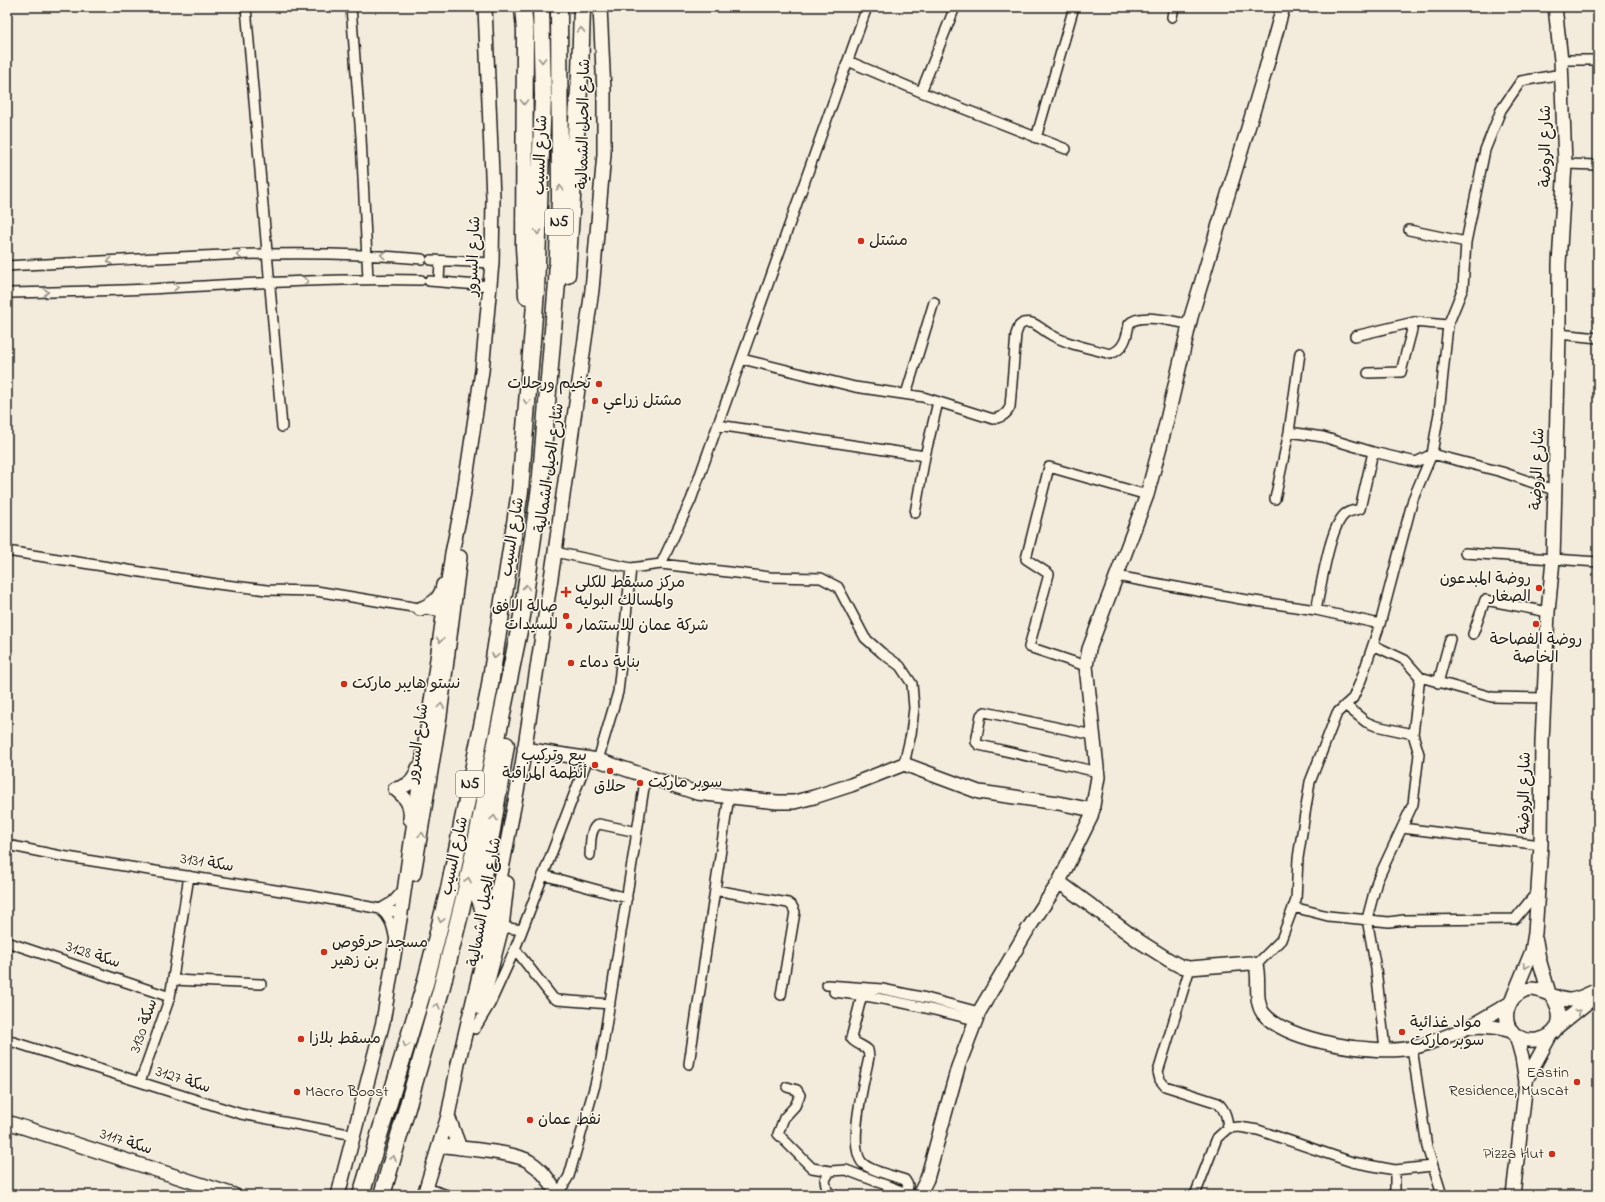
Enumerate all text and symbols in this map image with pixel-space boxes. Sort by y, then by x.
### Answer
one-way arrow [577,27,586,33]
one-way arrow [538,57,546,63]
street label: شارع الحيل الشمالية [571,58,597,190]
one-way arrow [520,99,528,105]
street label: شارع الروضة [1534,105,1558,187]
street label: شارع السيب [528,115,554,195]
one-way arrow [556,185,564,191]
road number: N5 [545,209,573,235]
street label: شارع السرور [461,216,487,298]
one-way arrow [534,229,542,235]
place label: مشتل [869,229,908,253]
marker: مشتل [856,236,866,246]
one-way arrow [236,251,242,259]
one-way arrow [380,251,386,260]
one-way arrow [107,257,113,266]
one-way arrow [303,277,309,285]
one-way arrow [173,283,179,292]
one-way arrow [43,288,49,296]
place label: تخيم ورحلات [507,372,591,396]
marker: تخيم ورحلات [594,379,604,389]
place label: مشتل زراعي [603,389,682,414]
marker: مشتل زراعي [590,396,600,406]
one-way arrow [523,399,532,405]
street label: شارع الحيل الشمالية [529,402,571,534]
street label: شارع الروضة [1525,427,1551,511]
street label: شارع السيب [495,496,531,578]
place label: روضة المبدعون الصغار [1440,567,1531,609]
place label: مركز مسقط للكلى والمسالك البوليه [575,571,685,613]
marker: روضة المبدعون الصغار [1534,583,1544,593]
one-way arrow [521,584,530,590]
marker: مركز مسقط للكلى والمسالك البوليه [560,586,572,598]
place label: صالة الافق للسيدات [492,595,558,637]
marker: صالة الافق للسيدات [561,611,571,621]
place label: شركة عمان للاستثمار [576,614,709,638]
marker: روضة الفصاحة الخاصة [1531,619,1541,629]
marker: شركة عمان للاستثمار [564,621,574,631]
place label: روضة الفصاحة الخاصة [1490,628,1582,670]
one-way arrow [436,637,445,643]
place label: بناية دماء [579,651,640,675]
one-way arrow [491,653,500,659]
marker: بناية دماء [566,658,576,668]
place label: نستو هايبر ماركت [352,672,460,696]
marker: نستو هايبر ماركت [339,679,349,689]
street label: شارع السرور [400,702,435,786]
one-way arrow [436,703,445,709]
place label: بيع وتركيب أنظمة المراقبة [502,744,587,786]
street label: شارع الروضة [1512,752,1538,834]
marker: بيع وتركيب أنظمة المراقبة [590,760,600,770]
marker: حلاق [605,766,615,776]
road number: N5 [456,771,484,797]
place label: سوبر ماركت [648,771,722,795]
place label: حلاق [594,775,626,799]
marker: سوبر ماركت [635,778,645,788]
street label: شارع السيب [435,814,475,898]
one-way arrow [489,815,498,821]
one-way arrow [417,831,426,838]
street label: شارع الحيل الشمالية [462,835,508,969]
street label: سكة 3131 [178,847,236,879]
one-way arrow [463,876,472,883]
one-way arrow [437,916,446,923]
place label: مسجد حرقوص بن زهير [330,931,428,973]
street label: سكة 3128 [62,935,124,975]
marker: مسجد حرقوص بن زهير [319,947,329,957]
one-way arrow [1522,962,1531,969]
street label: سكة 3130 [124,996,164,1056]
one-way arrow [432,1002,441,1009]
one-way arrow [1573,1009,1581,1016]
place label: مواد غذائية سوبر ماركت [1410,1011,1484,1053]
place label: مسقط بلازا [309,1027,381,1051]
marker: مواد غذائية سوبر ماركت [1397,1027,1407,1037]
marker: مسقط بلازا [296,1034,306,1044]
one-way arrow [402,1042,411,1049]
street label: سكة 3127 [152,1060,214,1100]
place label: Eastin Residence, Muscat [1449,1061,1570,1103]
marker: Eastin Residence, Muscat [1572,1077,1582,1087]
place label: Macro Boost [305,1080,389,1104]
marker: Macro Boost [292,1087,302,1097]
place label: نفط عمان [538,1108,601,1132]
marker: نفط عمان [525,1115,535,1125]
street label: سكة 3117 [97,1122,155,1162]
place label: Pizza Hut [1483,1142,1545,1166]
marker: Pizza Hut [1547,1149,1557,1159]
one-way arrow [388,1154,397,1161]

